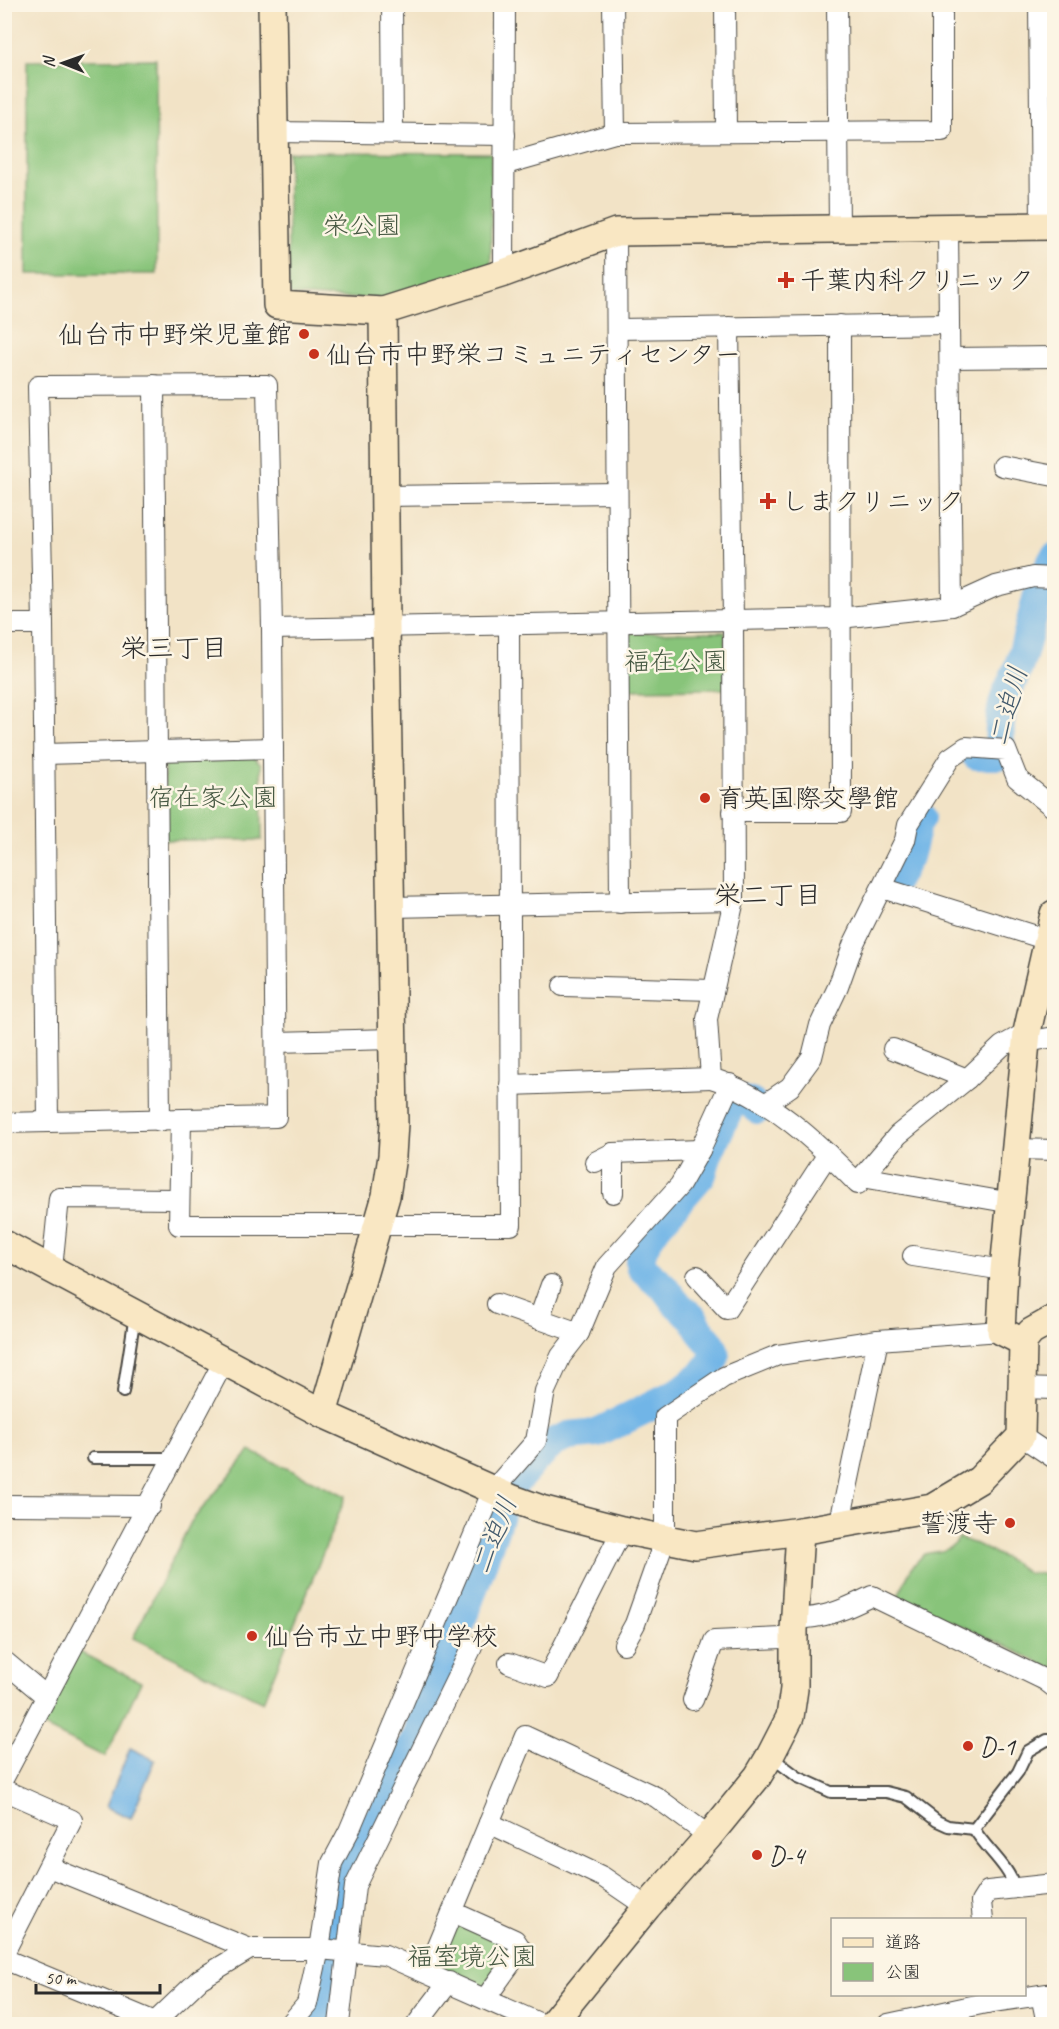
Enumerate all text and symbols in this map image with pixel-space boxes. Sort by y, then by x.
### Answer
north arrow [33,33,93,93]
text: N [39,55,59,68]
park label: 栄公園 [323,209,401,242]
place label: 千葉内科クリニック [800,264,1034,297]
marker: 千葉内科クリニック [777,271,795,289]
place label: 仙台市中野栄児童館 [58,318,292,351]
marker: 仙台市中野栄児童館 [297,327,311,341]
place label: 仙台市中野栄コミュニティセンター [326,338,741,371]
marker: 仙台市中野栄コミュニティセンター [307,347,321,361]
place label: しまクリニック [782,485,964,518]
marker: しまクリニック [759,492,777,510]
district label: 栄三丁目 [120,631,228,665]
park label: 福在公園 [624,645,728,678]
water label: 二迫川 [981,662,1035,750]
park label: 宿在家公園 [148,781,278,814]
place label: 育英国際交學館 [717,782,899,815]
marker: 育英国際交學館 [698,791,712,805]
district label: 栄二丁目 [714,878,822,912]
water label: 二迫川 [464,1491,524,1579]
place label: 誓渡寺 [920,1507,998,1540]
marker: 誓渡寺 [1003,1516,1017,1530]
place label: 仙台市立中野中学校 [264,1620,498,1653]
marker: 仙台市立中野中学校 [245,1629,259,1643]
place label: D-1 [980,1730,1017,1763]
marker: D-1 [961,1739,975,1753]
place label: D-4 [769,1839,807,1872]
marker: D-4 [750,1848,764,1862]
legend [831,1918,1026,1996]
text: 道路 [885,1931,921,1953]
park label: 福室境公園 [407,1940,537,1973]
scale bar [36,1957,160,1995]
text: 公園 [885,1961,921,1983]
text: 50 m [45,1967,78,1989]

